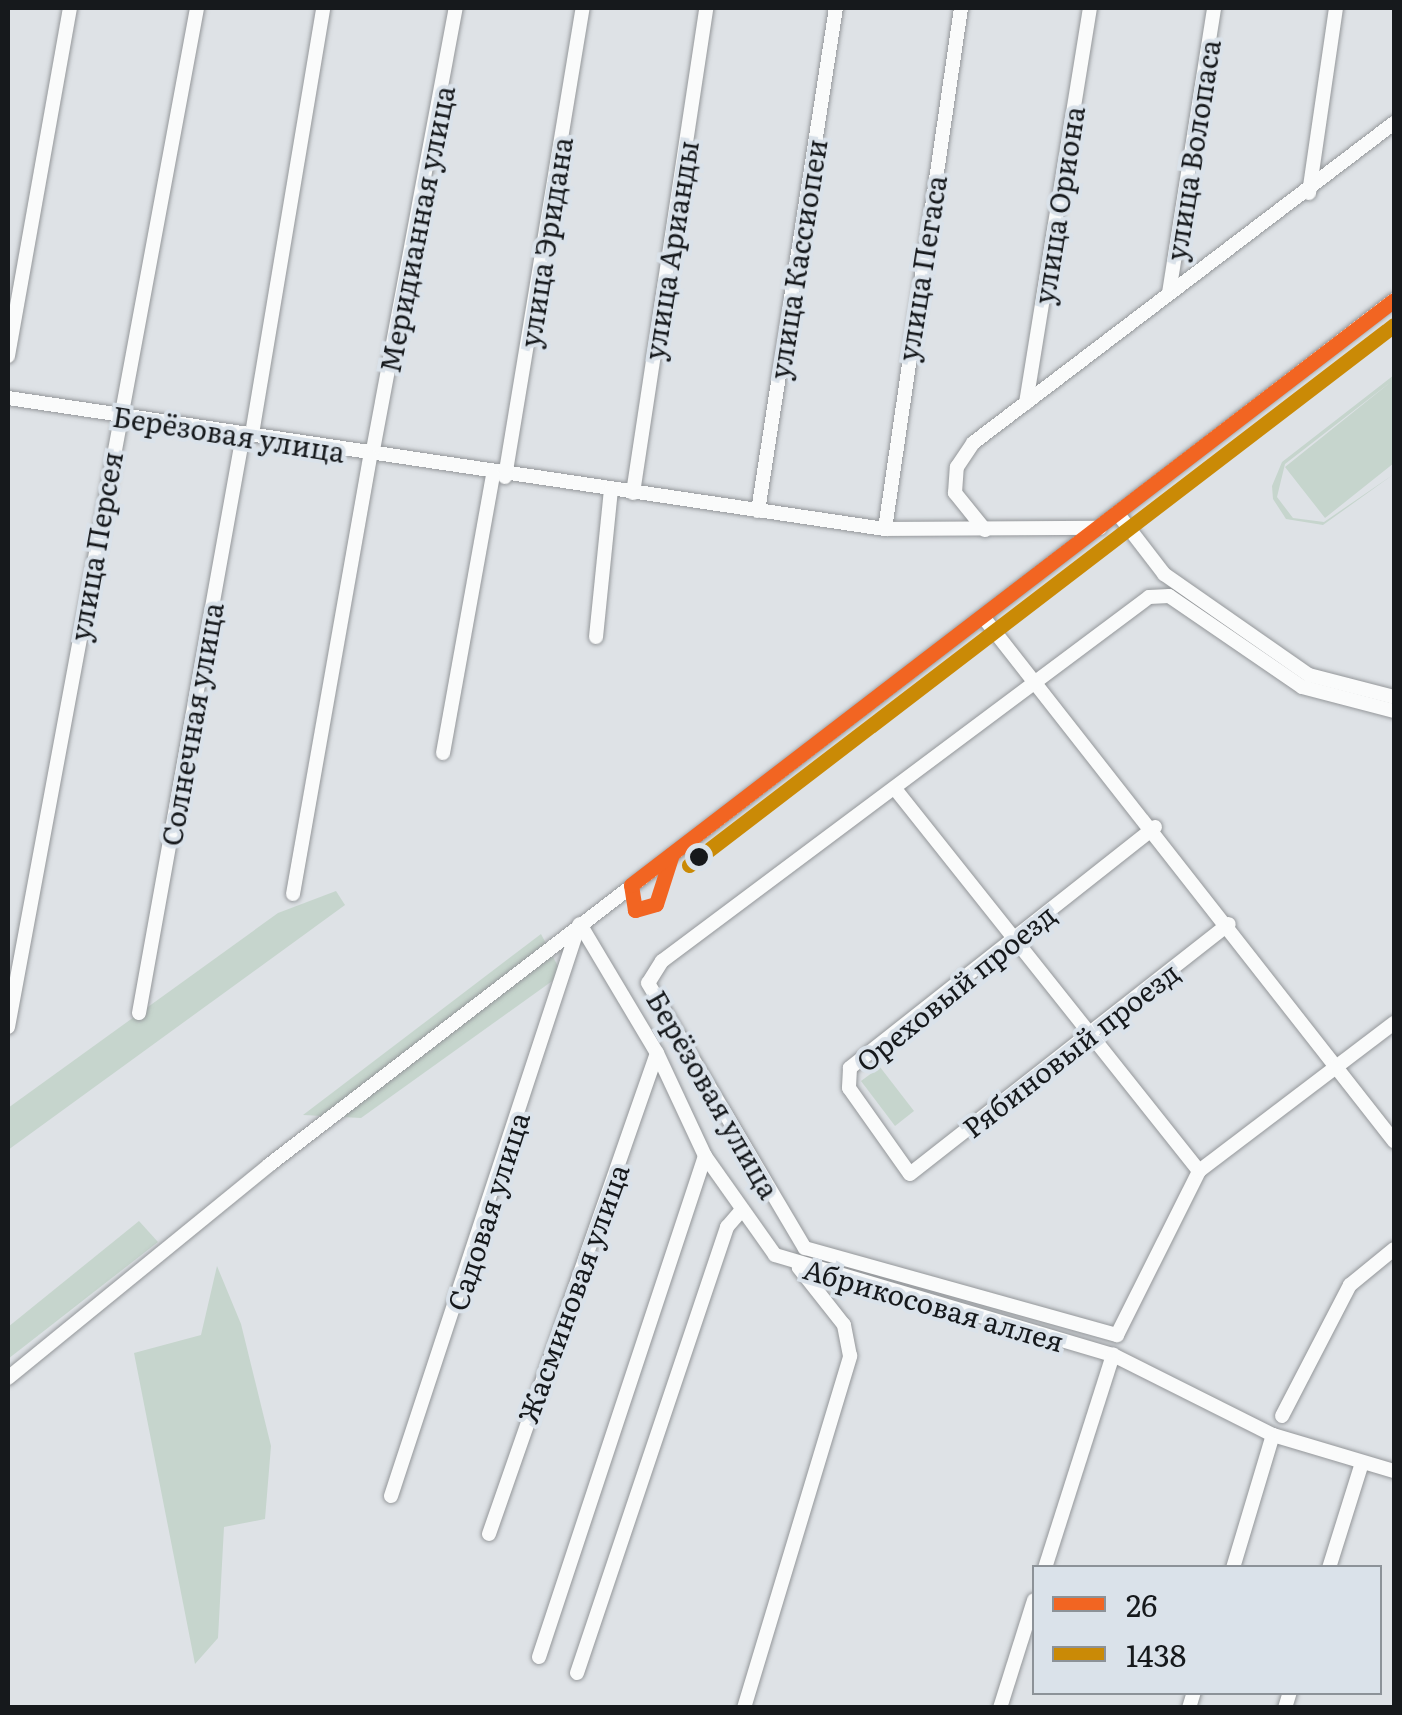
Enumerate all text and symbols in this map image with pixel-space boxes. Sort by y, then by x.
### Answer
street label: улица Волопаса [1158,37,1226,263]
street label: Меридианная улица [372,83,460,375]
street label: улица Ориона [1026,104,1090,306]
street label: улица Эридана [512,134,578,350]
street label: улица Кассиопеи [761,137,833,381]
street label: улица Арианды [636,138,704,362]
street label: улица Пегаса [890,173,952,363]
street label: Берёзовая улица [111,398,347,468]
street label: улица Персея [62,449,128,643]
street label: Солнечная улица [153,600,229,848]
unlabelled marker [689,847,709,867]
street label: Ореховый проезд [849,896,1061,1078]
street label: Рябиновый проезд [955,954,1185,1144]
street label: Берёзовая улица [641,984,787,1204]
street label: Садовая улица [439,1107,535,1315]
street label: Жасминовая улица [510,1159,634,1427]
street label: Абрикосовая аллея [800,1251,1068,1357]
legend [1032,1565,1382,1695]
text: 26 [1126,1582,1157,1626]
text: 1438 [1126,1632,1186,1676]

